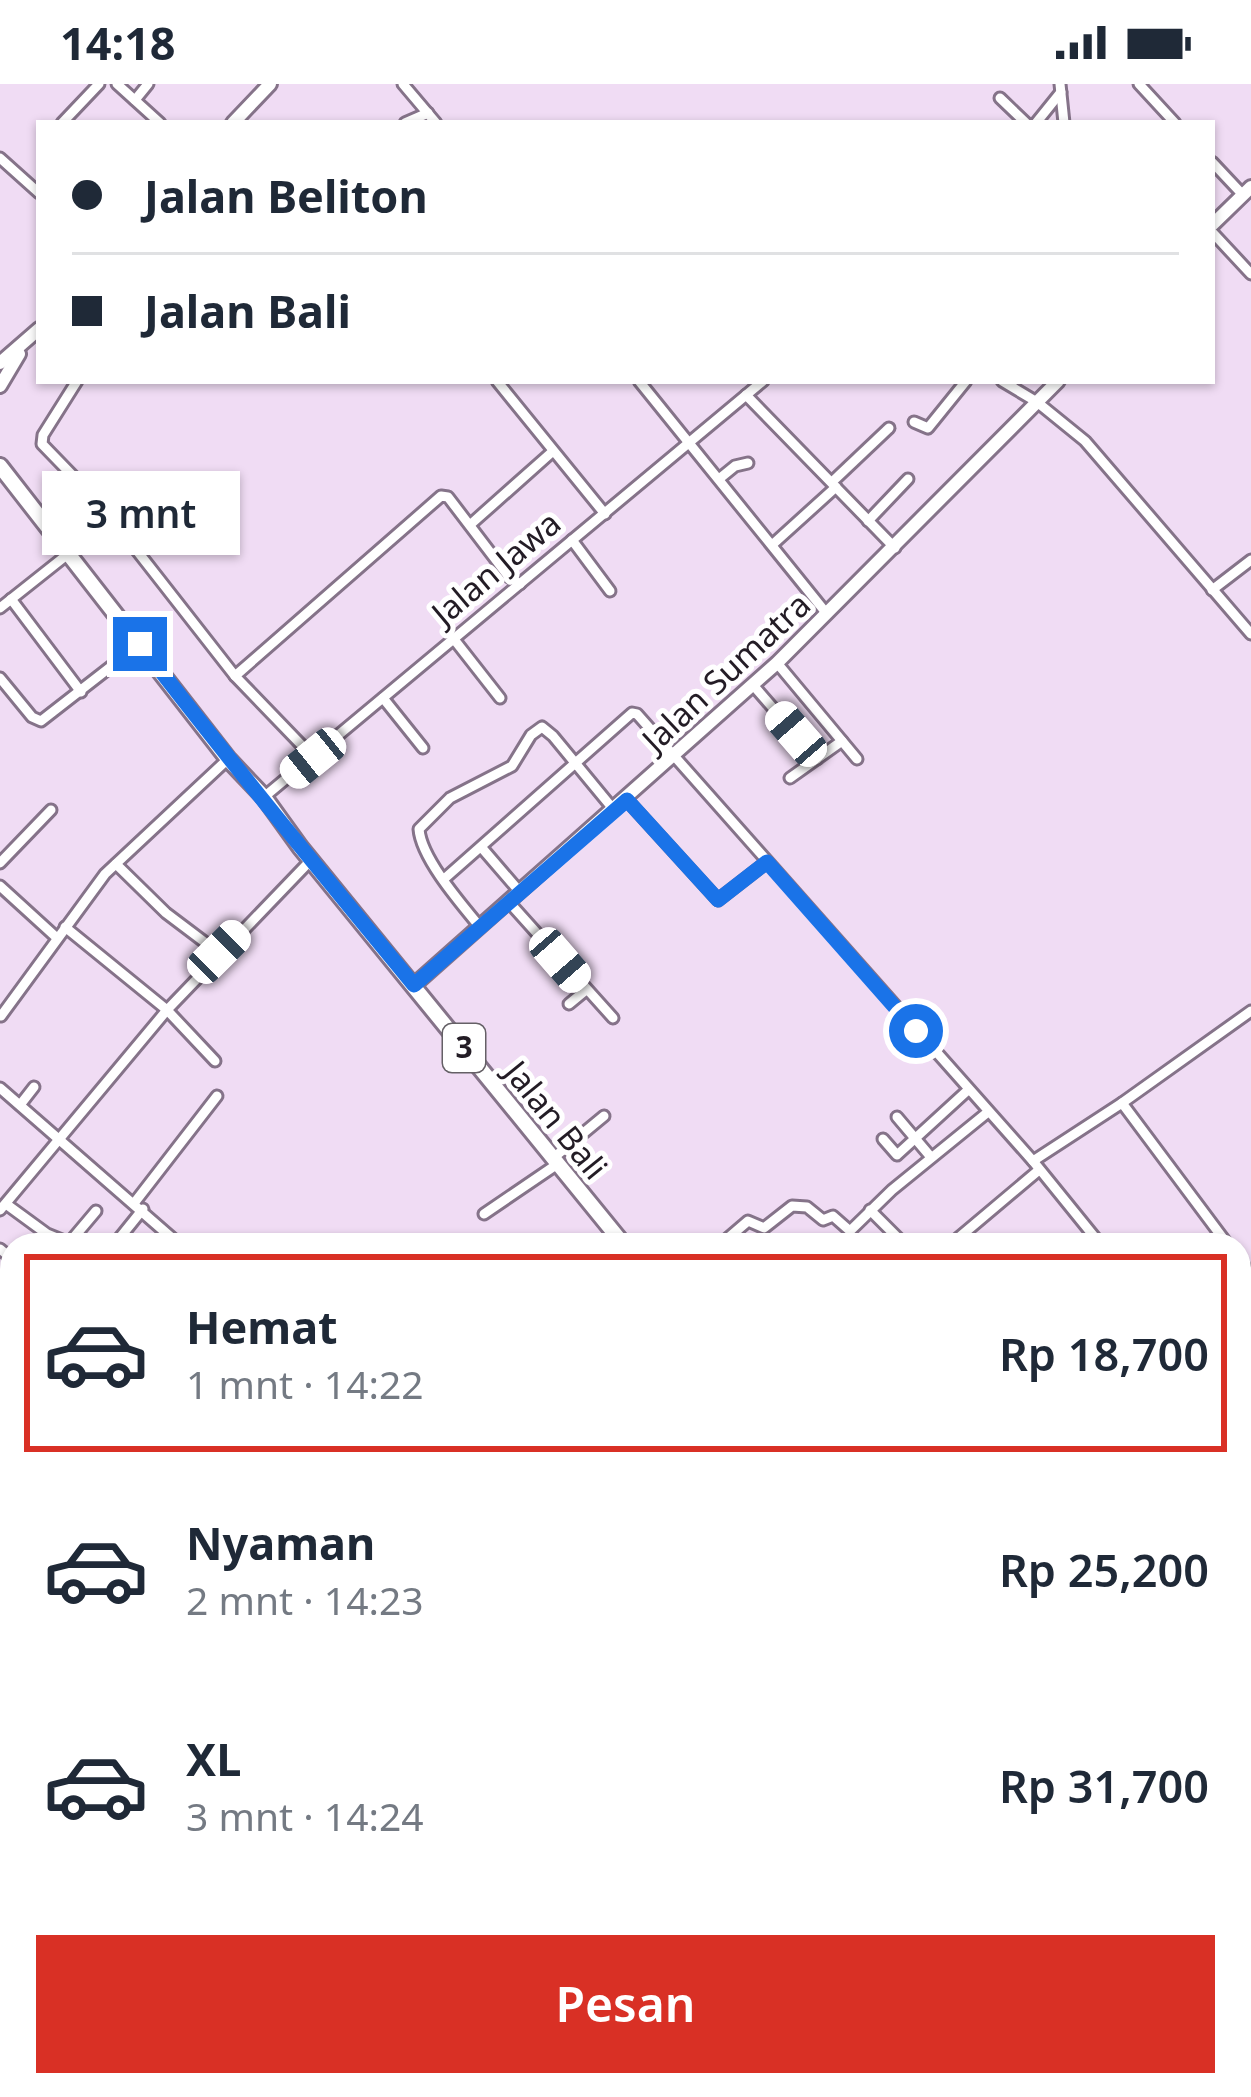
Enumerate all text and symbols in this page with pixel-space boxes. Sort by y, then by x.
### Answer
text: 14:18 [60,12,176,73]
text: Jalan Beliton [144,165,428,226]
text: Jalan Bali [144,280,351,341]
callout: 3 mnt [41,470,239,554]
text: 3 mnt [86,486,196,539]
street label: Jalan Jawa [419,500,570,637]
street label: Jalan Sumatra [630,582,820,763]
route end [113,617,167,671]
car [759,695,833,773]
car [274,721,352,795]
car [181,914,257,990]
car [523,921,597,999]
route start [889,1004,943,1058]
road number: 3 [443,1024,485,1072]
street label: Jalan Bali [493,1049,618,1188]
text: Hemat [186,1296,338,1357]
icon: car [42,1299,150,1407]
text: Rp 18,700 [999,1323,1209,1384]
text: 1 mnt · 14:22 [186,1357,424,1410]
text: Nyaman [186,1512,375,1573]
icon: car [42,1515,150,1623]
text: Rp 25,200 [999,1539,1209,1600]
text: 2 mnt · 14:23 [186,1573,424,1626]
text: XL [186,1728,241,1789]
icon: car [42,1731,150,1839]
text: Rp 31,700 [999,1755,1209,1816]
text: 3 mnt · 14:24 [186,1789,424,1842]
button: Pesan [36,1935,1215,2073]

